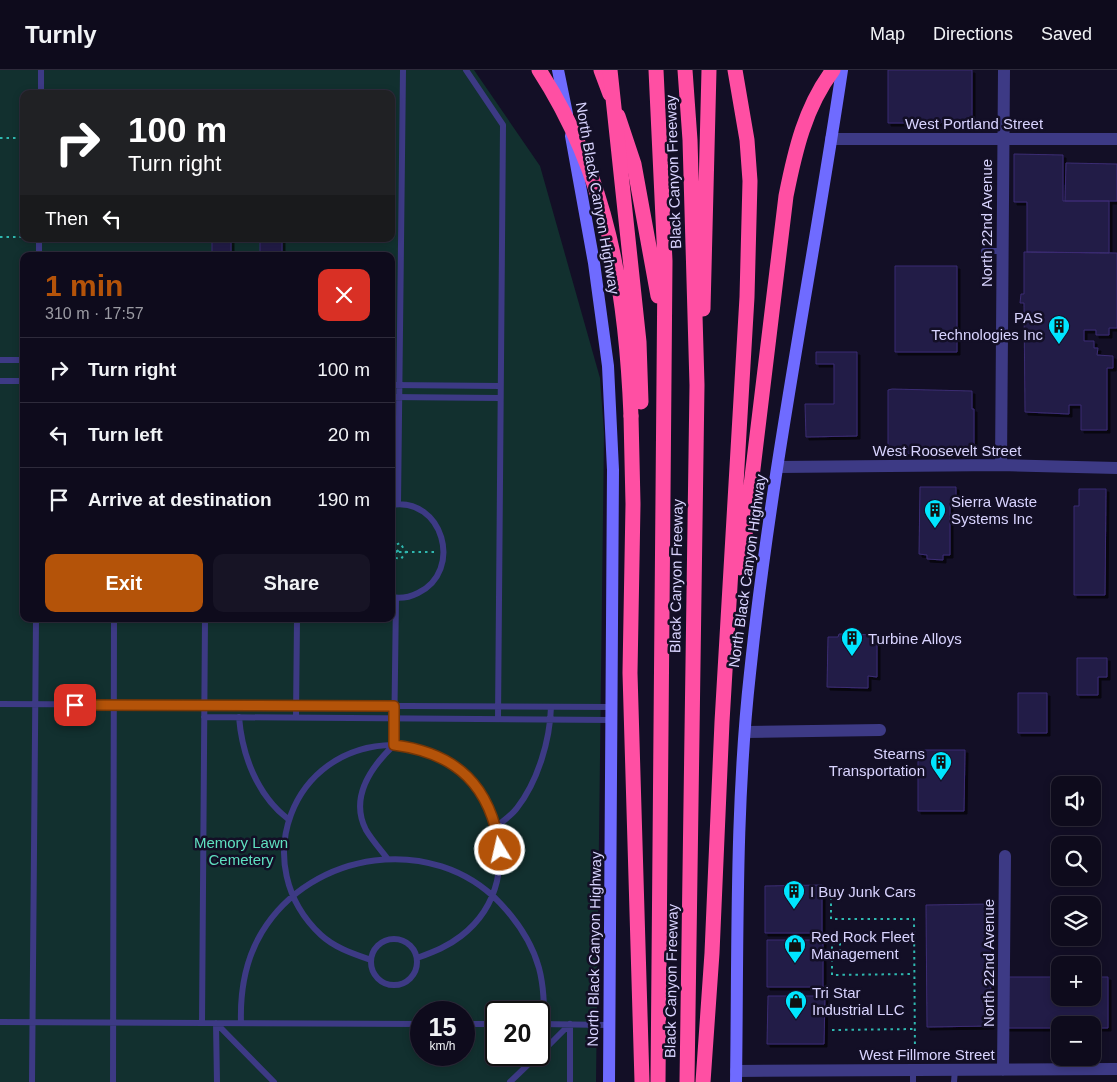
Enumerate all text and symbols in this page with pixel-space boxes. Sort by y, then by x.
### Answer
text: Turnly [25,21,97,48]
text: Map [870,24,905,44]
text: Directions [933,24,1013,44]
text: Saved [1041,24,1092,44]
street label: Black Canyon Freeway [662,94,684,249]
street label: North Black Canyon Highway [573,100,623,296]
icon: right [45,110,110,175]
text: 100 m [128,110,227,149]
street label: West Portland Street [905,115,1044,132]
text: Turn right [128,151,221,176]
street label: North 22nd Avenue [978,159,995,287]
icon: left [98,205,126,233]
text: Then [45,208,88,229]
text: 1 min [45,269,123,302]
button: close [318,269,370,321]
text: 310 m · 17:57 [45,305,144,322]
place label: PAS Technologies Inc [931,309,1043,343]
building icon: PAS Technologies Inc [1047,314,1071,345]
icon: right [45,356,73,384]
text: Turn right [88,359,176,380]
text: 100 m [317,359,370,380]
icon: left [45,421,73,449]
text: Turn left [88,424,163,445]
text: 20 m [328,424,370,445]
street label: West Roosevelt Street [873,442,1022,459]
street label: North Black Canyon Highway [725,473,769,669]
icon: arrive [45,486,73,514]
text: Arrive at destination [88,489,272,510]
text: 190 m [317,489,370,510]
place label: Sierra Waste Systems Inc [951,493,1037,527]
street label: Black Canyon Freeway [666,498,686,653]
building icon: Sierra Waste Systems Inc [923,498,947,529]
button: Exit [45,554,203,612]
button: Share [213,554,370,612]
building icon: Turbine Alloys [840,626,864,657]
place label: Turbine Alloys [868,630,962,647]
pin [54,684,96,726]
icon: arrive [61,691,89,719]
place label: Stearns Transportation [829,745,925,779]
building icon: Stearns Transportation [929,750,953,781]
map controls [1051,776,1101,1066]
button: sound [1051,776,1101,826]
position arrow [473,823,525,875]
park label: Memory Lawn Cemetery [194,834,288,868]
button: search [1051,836,1101,886]
street label: North Black Canyon Highway [584,851,604,1047]
building icon: I Buy Junk Cars [782,879,806,910]
place label: I Buy Junk Cars [810,883,916,900]
button: layers [1051,896,1101,946]
street label: North 22nd Avenue [980,899,997,1027]
street label: Black Canyon Freeway [661,903,681,1058]
place label: Red Rock Fleet Management [811,928,915,962]
shop icon: Red Rock Fleet Management [783,933,807,964]
button: + [1051,956,1101,1006]
place label: Tri Star Industrial LLC [812,984,905,1018]
shop icon: Tri Star Industrial LLC [784,989,808,1020]
speed limit sign: 20 [485,1001,550,1066]
text: 15 [429,1013,456,1041]
button: − [1051,1016,1101,1066]
text: km/h [429,1039,456,1053]
street label: West Fillmore Street [859,1046,996,1063]

